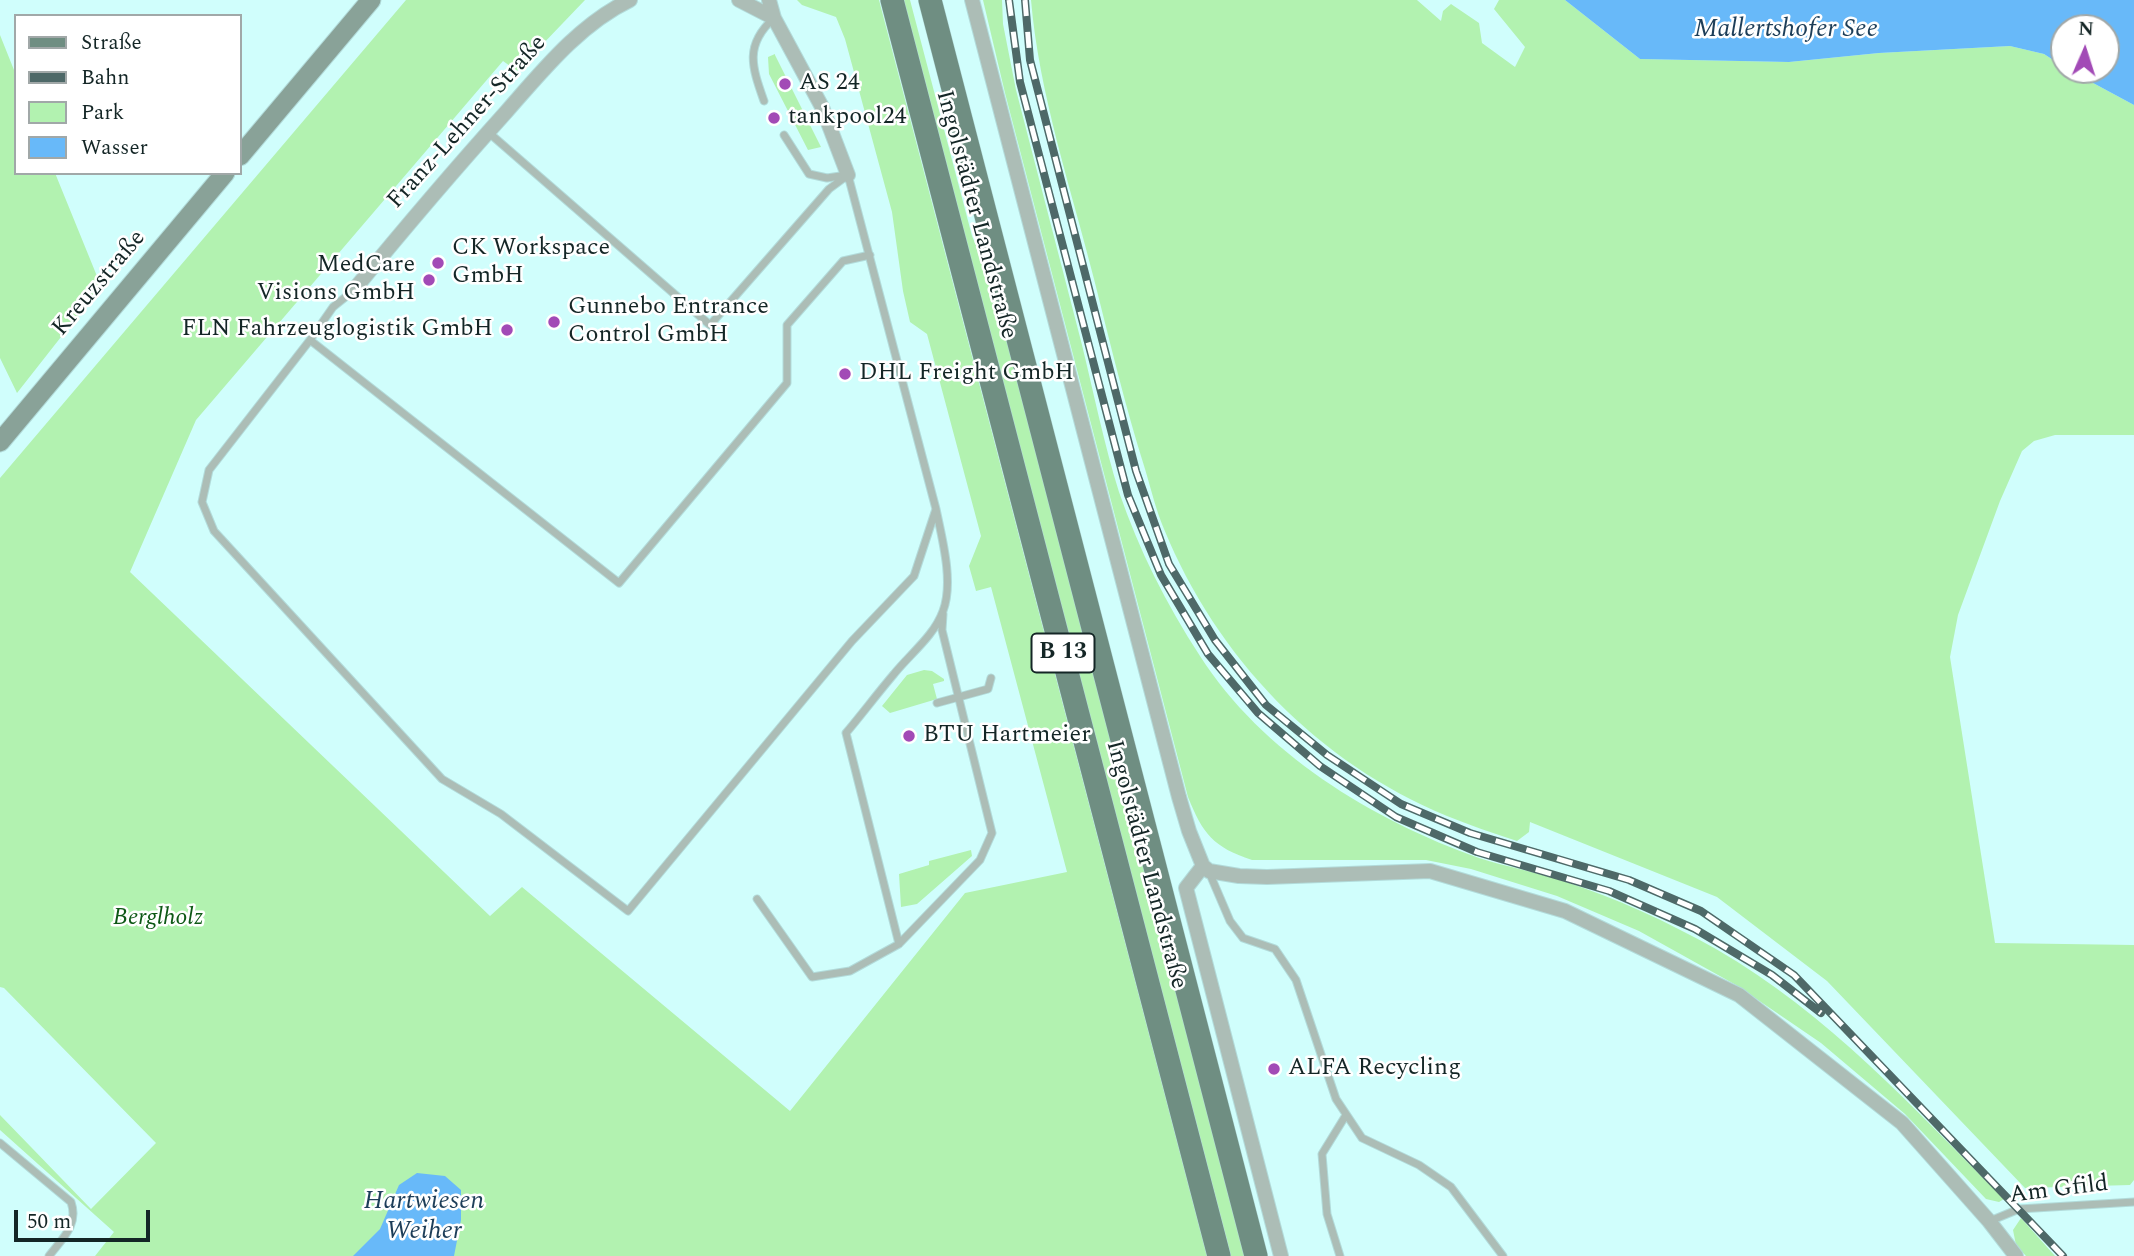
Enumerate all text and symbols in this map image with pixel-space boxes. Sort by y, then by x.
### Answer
legend [14,14,242,175]
north arrow [2050,14,2120,84]
water label: Mallertshofer See [1694,15,1878,47]
text: N [2078,15,2095,44]
text: Straße [81,27,142,59]
street label: Franz-Lehner-Straße [382,30,554,216]
text: Bahn [81,62,129,94]
place label: AS 24 [799,70,860,98]
marker: AS 24 [777,76,793,92]
street label: Ingolstädter Landstraße [928,88,1022,342]
text: Park [81,97,124,129]
place label: tankpool24 [788,104,906,132]
marker: tankpool24 [766,110,782,126]
text: Wasser [81,132,148,164]
street label: Kreuzstraße [47,225,153,343]
place label: CK Workspace GmbH [452,235,610,291]
place label: MedCare Visions GmbH [257,252,415,308]
marker: CK Workspace GmbH [430,255,446,271]
marker: MedCare Visions GmbH [421,272,437,288]
place label: Gunnebo Entrance Control GmbH [568,294,769,350]
marker: Gunnebo Entrance Control GmbH [546,314,562,330]
place label: FLN Fahrzeuglogistik GmbH [182,316,493,344]
marker: FLN Fahrzeuglogistik GmbH [499,322,515,338]
place label: DHL Freight GmbH [859,360,1074,388]
marker: DHL Freight GmbH [837,366,853,382]
road number: B 13 [1032,634,1094,673]
place label: BTU Hartmeier [923,722,1091,750]
marker: BTU Hartmeier [901,728,917,744]
street label: Ingolstädter Landstraße [1098,738,1192,992]
park label: Berglholz [113,905,203,933]
place label: ALFA Recycling [1288,1055,1461,1083]
marker: ALFA Recycling [1266,1061,1282,1077]
street label: Am Gfild [2008,1171,2110,1211]
water label: Hartwiesen Weiher [364,1187,484,1248]
scale bar [18,1196,154,1240]
text: 50 m [27,1206,71,1238]

